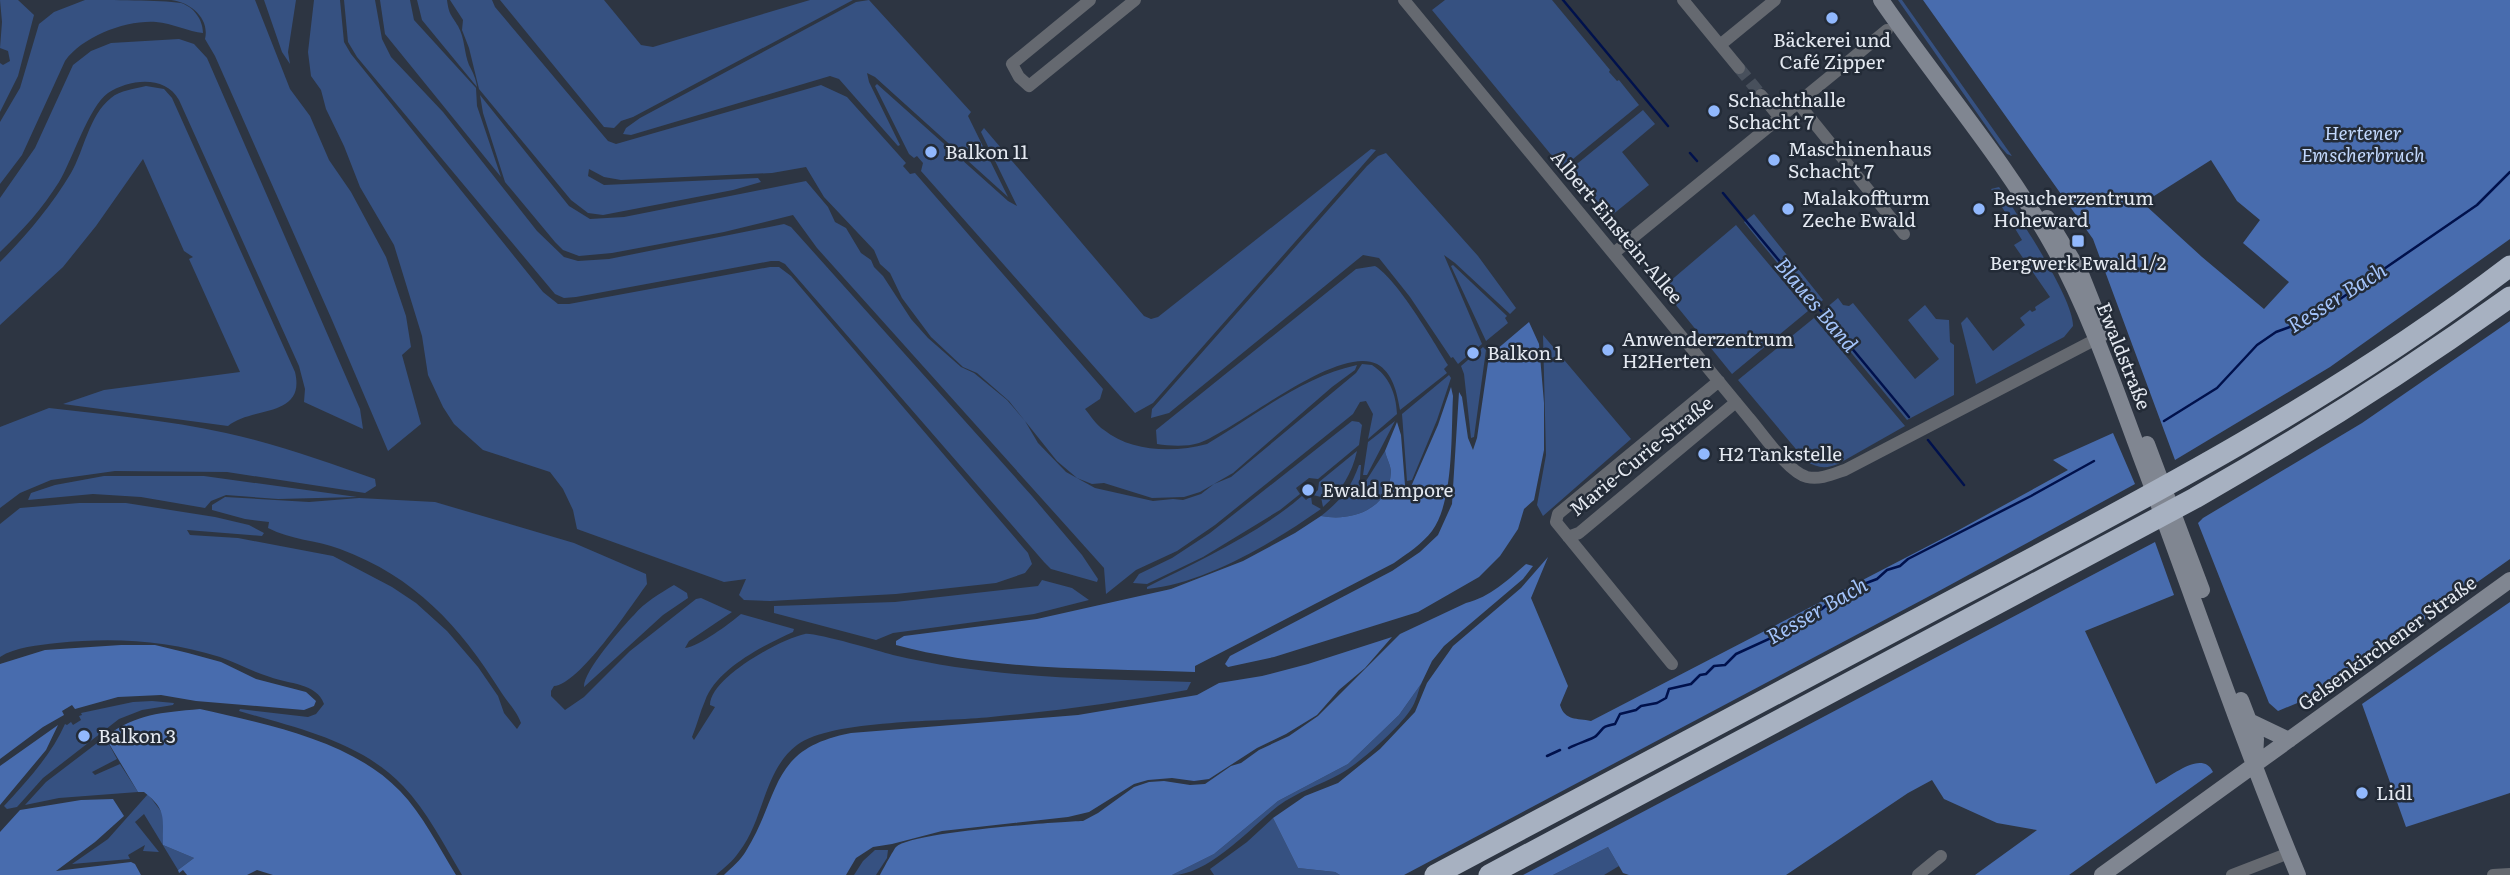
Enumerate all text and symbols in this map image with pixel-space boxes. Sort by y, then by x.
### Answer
marker: Bäckerei und Café Zipper [1824,10,1840,26]
place label: Bäckerei und Café Zipper [1773,25,1891,75]
place label: Schachthalle Schacht 7 [1728,85,1846,135]
marker: Schachthalle Schacht 7 [1706,103,1722,119]
park label: Hertener Emscherbruch [2301,118,2425,168]
place label: Maschinenhaus Schacht 7 [1788,134,1932,184]
place label: Balkon 11 [945,137,1029,165]
street label: Albert-Einstein-Allee [1545,143,1691,309]
marker: Balkon 11 [923,144,939,160]
marker: Maschinenhaus Schacht 7 [1766,152,1782,168]
place label: Malakoffturm Zeche Ewald [1802,183,1930,233]
place label: Besucherzentrum Hoheward [1993,183,2154,233]
marker: Malakoffturm Zeche Ewald [1780,201,1796,217]
marker: Besucherzentrum Hoheward [1971,201,1987,217]
marker: Bergwerk Ewald 1/2 [2070,233,2086,249]
place label: Bergwerk Ewald 1/2 [1990,248,2166,276]
water label: Blaues Band [1769,249,1867,358]
water label: Resser Bach [2280,253,2392,339]
street label: Ewaldstraße [2091,298,2159,414]
place label: Anwenderzentrum H2Herten [1622,324,1793,374]
place label: Balkon 1 [1487,338,1563,366]
marker: Anwenderzentrum H2Herten [1600,342,1616,358]
marker: Balkon 1 [1465,345,1481,361]
street label: Marie-Curie-Straße [1563,388,1718,522]
place label: H2 Tankstelle [1718,439,1842,467]
marker: H2 Tankstelle [1696,446,1712,462]
place label: Ewald Empore [1322,475,1454,503]
marker: Ewald Empore [1300,482,1316,498]
water label: Resser Bach [1759,567,1873,650]
street label: Gelsenkirchener Straße [2291,568,2482,717]
place label: Balkon 3 [98,721,176,749]
marker: Balkon 3 [76,728,92,744]
place label: Lidl [2376,778,2412,806]
marker: Lidl [2354,785,2370,801]

